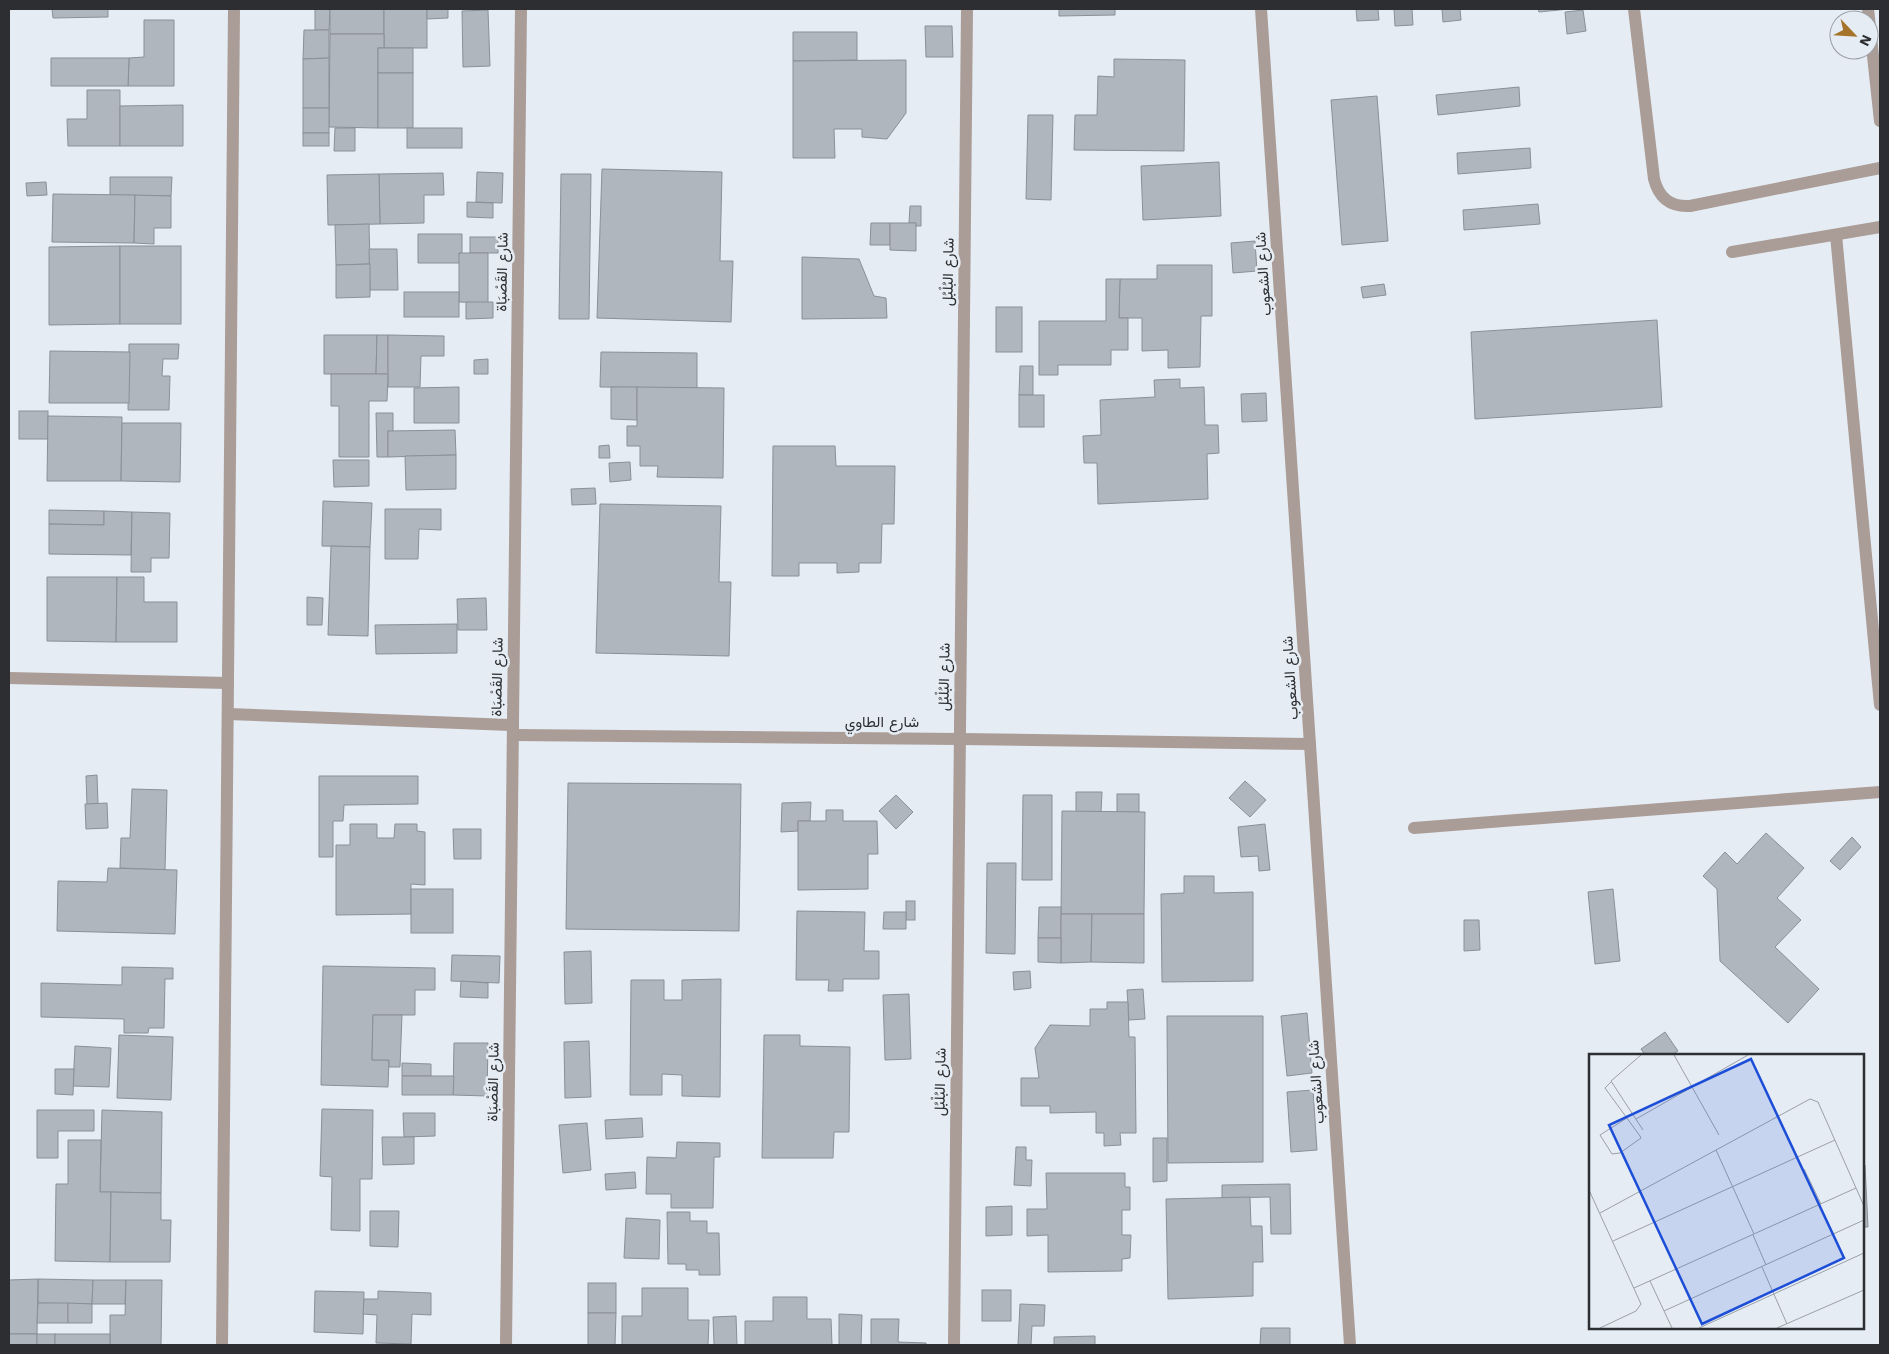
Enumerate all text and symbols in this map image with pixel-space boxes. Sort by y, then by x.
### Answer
north arrow [1829,10,1879,60]
text: N [1856,32,1875,49]
street label: شارع الشعوب [1251,231,1277,317]
street label: شارع القَصْبَاة [492,232,514,312]
street label: شارع البُلْبُل [938,238,960,306]
street label: شارع الشعوب [1278,635,1304,721]
street label: شارع القَصْبَاة [487,637,509,717]
street label: شارع البُلْبُل [934,643,956,711]
street label: شارع الطاوي [845,713,919,735]
street label: شارع الشعوب [1304,1039,1330,1125]
street label: شارع القَصْبَاة [483,1042,505,1122]
street label: شارع البُلْبُل [930,1048,952,1116]
inset map [1589,1054,1864,1329]

